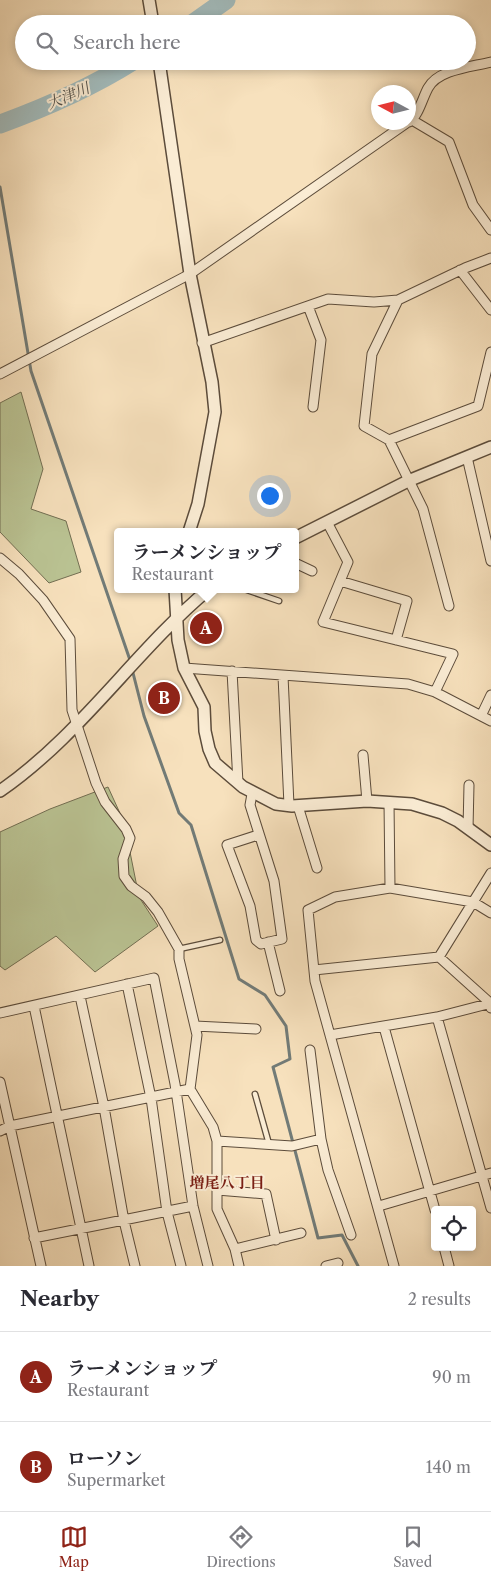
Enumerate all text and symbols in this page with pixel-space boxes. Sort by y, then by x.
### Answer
search box [15,15,476,70]
icon: search [33,29,61,57]
text: Search here [73,31,181,54]
water label: 大津川 [43,77,94,113]
north arrow [371,85,416,130]
your location [257,483,283,509]
popup [114,528,299,593]
text: ラーメンショップ [131,541,282,564]
text: Restaurant [131,564,214,584]
pin: A [190,609,222,647]
pin: B [148,679,180,717]
district label: 増尾八丁目 [189,1173,265,1192]
map controls [431,1206,476,1251]
button: locate [431,1206,476,1251]
text: Nearby [20,1286,99,1311]
text: 2 results [408,1289,471,1309]
text: ラーメンショップ [67,1357,217,1380]
text: A [30,1367,42,1387]
text: 90 m [432,1367,471,1387]
text: Restaurant [67,1380,149,1400]
text: ローソン [67,1447,142,1470]
text: B [30,1457,42,1477]
text: 140 m [426,1457,471,1477]
text: Supermarket [67,1470,165,1490]
tab: Map [59,1523,89,1571]
tab: Directions [206,1523,276,1571]
tab: Saved [393,1523,432,1571]

